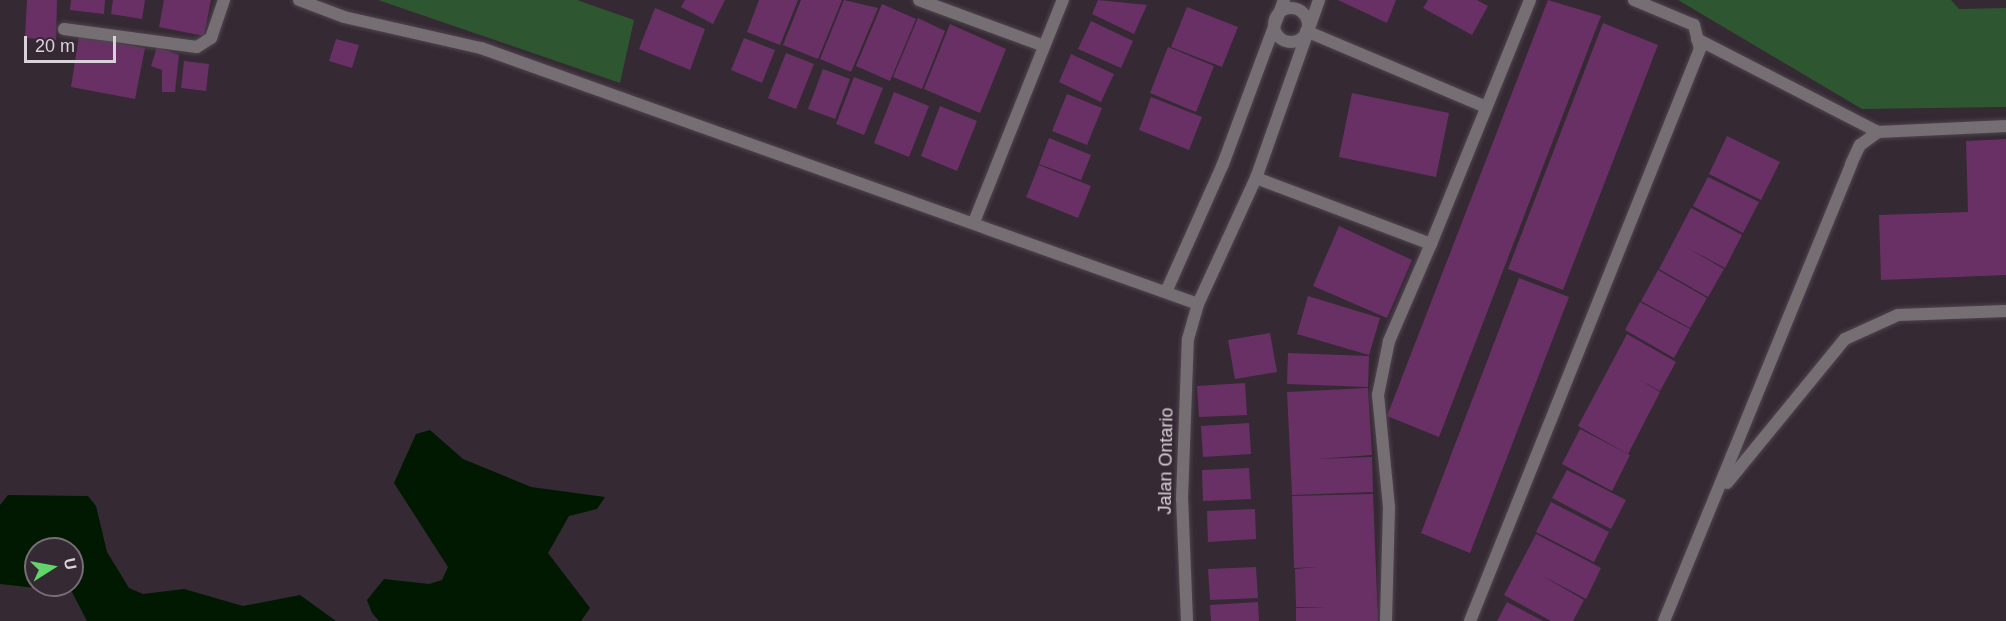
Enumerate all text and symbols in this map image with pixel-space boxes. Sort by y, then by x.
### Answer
scale bar [27,24,118,62]
text: 20 m [35,36,75,56]
street label: Jalan Ontario [1154,407,1178,515]
north arrow [24,537,84,597]
text: U [61,557,80,571]

